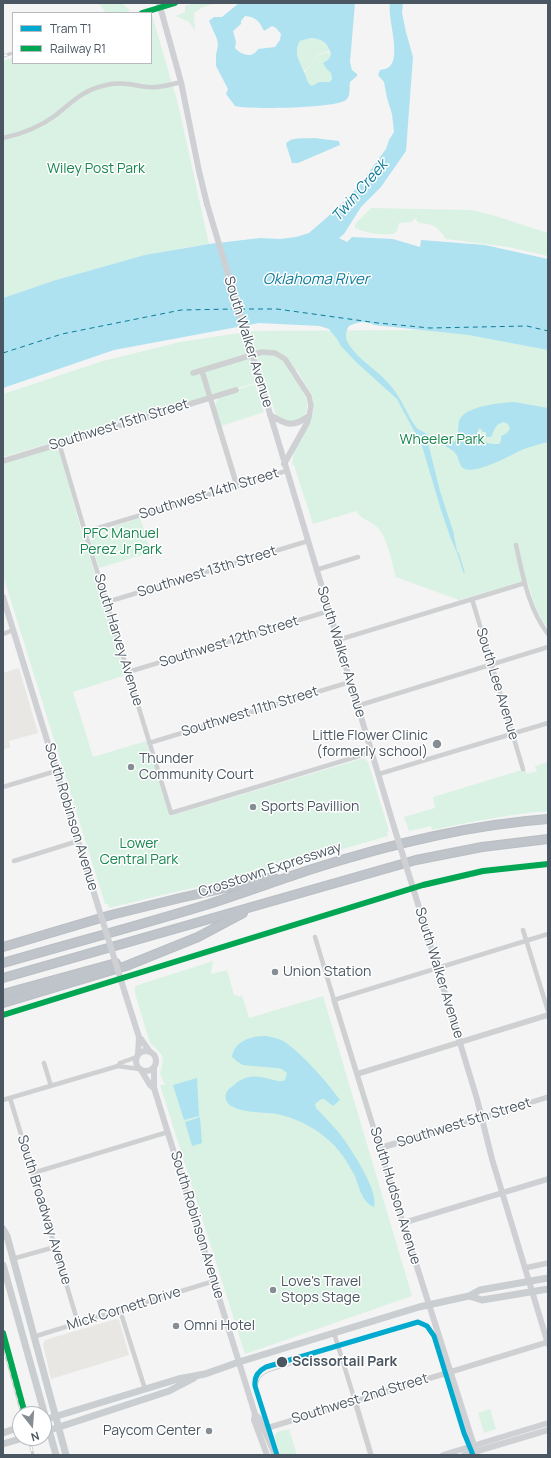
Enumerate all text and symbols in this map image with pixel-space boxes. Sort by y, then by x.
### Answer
legend [12,12,152,64]
text: Tram T1 [50,20,92,37]
text: Railway R1 [50,40,106,57]
water label: Twin Creek [328,156,392,226]
park label: Wiley Post Park [47,161,145,177]
water label: Oklahoma River [263,271,369,289]
street label: South Walker Avenue [220,274,276,410]
street label: Southwest 15th Street [47,396,191,454]
park label: Wheeler Park [400,432,484,448]
street label: Southwest 14th Street [137,465,281,523]
park label: PFC Manuel Perez Jr Park [80,526,162,558]
street label: Southwest 13th Street [135,543,279,601]
street label: South Harvey Avenue [90,572,146,708]
street label: South Walker Avenue [313,584,369,720]
street label: Southwest 12th Street [157,613,301,671]
street label: South Lee Avenue [472,626,522,742]
street label: Southwest 11th Street [179,683,321,741]
place label: Little Flower Clinic (formerly school) [312,728,428,760]
marker: Little Flower Clinic (formerly school) [431,738,443,750]
street label: South Robinson Avenue [41,741,101,893]
place label: Thunder Community Court [139,751,254,784]
marker: Thunder Community Court [126,762,136,772]
place label: Sports Pavillion [261,799,359,815]
marker: Sports Pavillion [248,802,258,812]
park label: Lower Central Park [100,836,178,868]
street label: Crosstown Expressway [196,839,344,901]
street label: South Walker Avenue [411,905,467,1041]
place label: Union Station [283,964,371,980]
marker: Union Station [270,967,280,977]
street label: Southwest 5th Street [395,1095,533,1151]
street label: South Hudson Avenue [366,1125,424,1267]
street label: South Broadway Avenue [13,1133,75,1287]
street label: South Robinson Avenue [167,1149,227,1301]
place label: Love's Travel Stops Stage [281,1274,361,1306]
street label: Mick Cornett Drive [65,1284,183,1334]
marker: Love's Travel Stops Stage [268,1285,278,1295]
place label: Omni Hotel [184,1318,255,1334]
marker: Omni Hotel [171,1321,181,1331]
place label: Scissortail Park [292,1354,397,1370]
marker: Scissortail Park [275,1355,289,1369]
street label: Southwest 2nd Street [290,1370,430,1428]
north arrow [12,1406,52,1446]
place label: Paycom Center [103,1423,201,1439]
marker: Paycom Center [204,1426,214,1436]
text: N [29,1429,41,1445]

